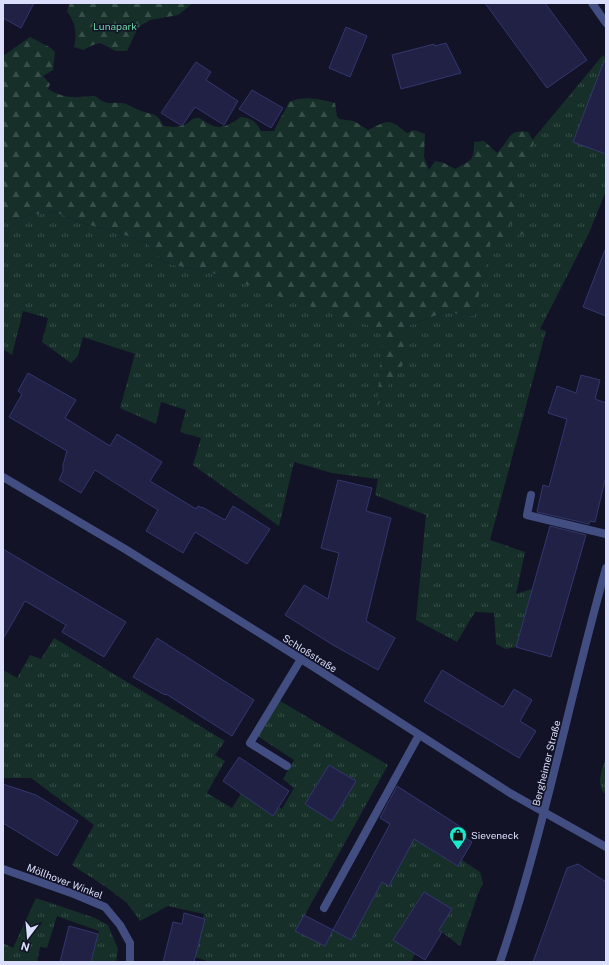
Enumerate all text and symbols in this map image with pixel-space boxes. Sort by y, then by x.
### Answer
park label: Lunapark [93,20,137,32]
street label: Schloßstraße [281,632,340,675]
street label: Bergheimer Straße [530,718,563,807]
shop icon: Sieveneck [448,825,468,850]
place label: Sieveneck [471,829,519,841]
street label: Möllhover Winkel [25,861,105,901]
north arrow [8,917,48,957]
text: N [19,940,31,954]

